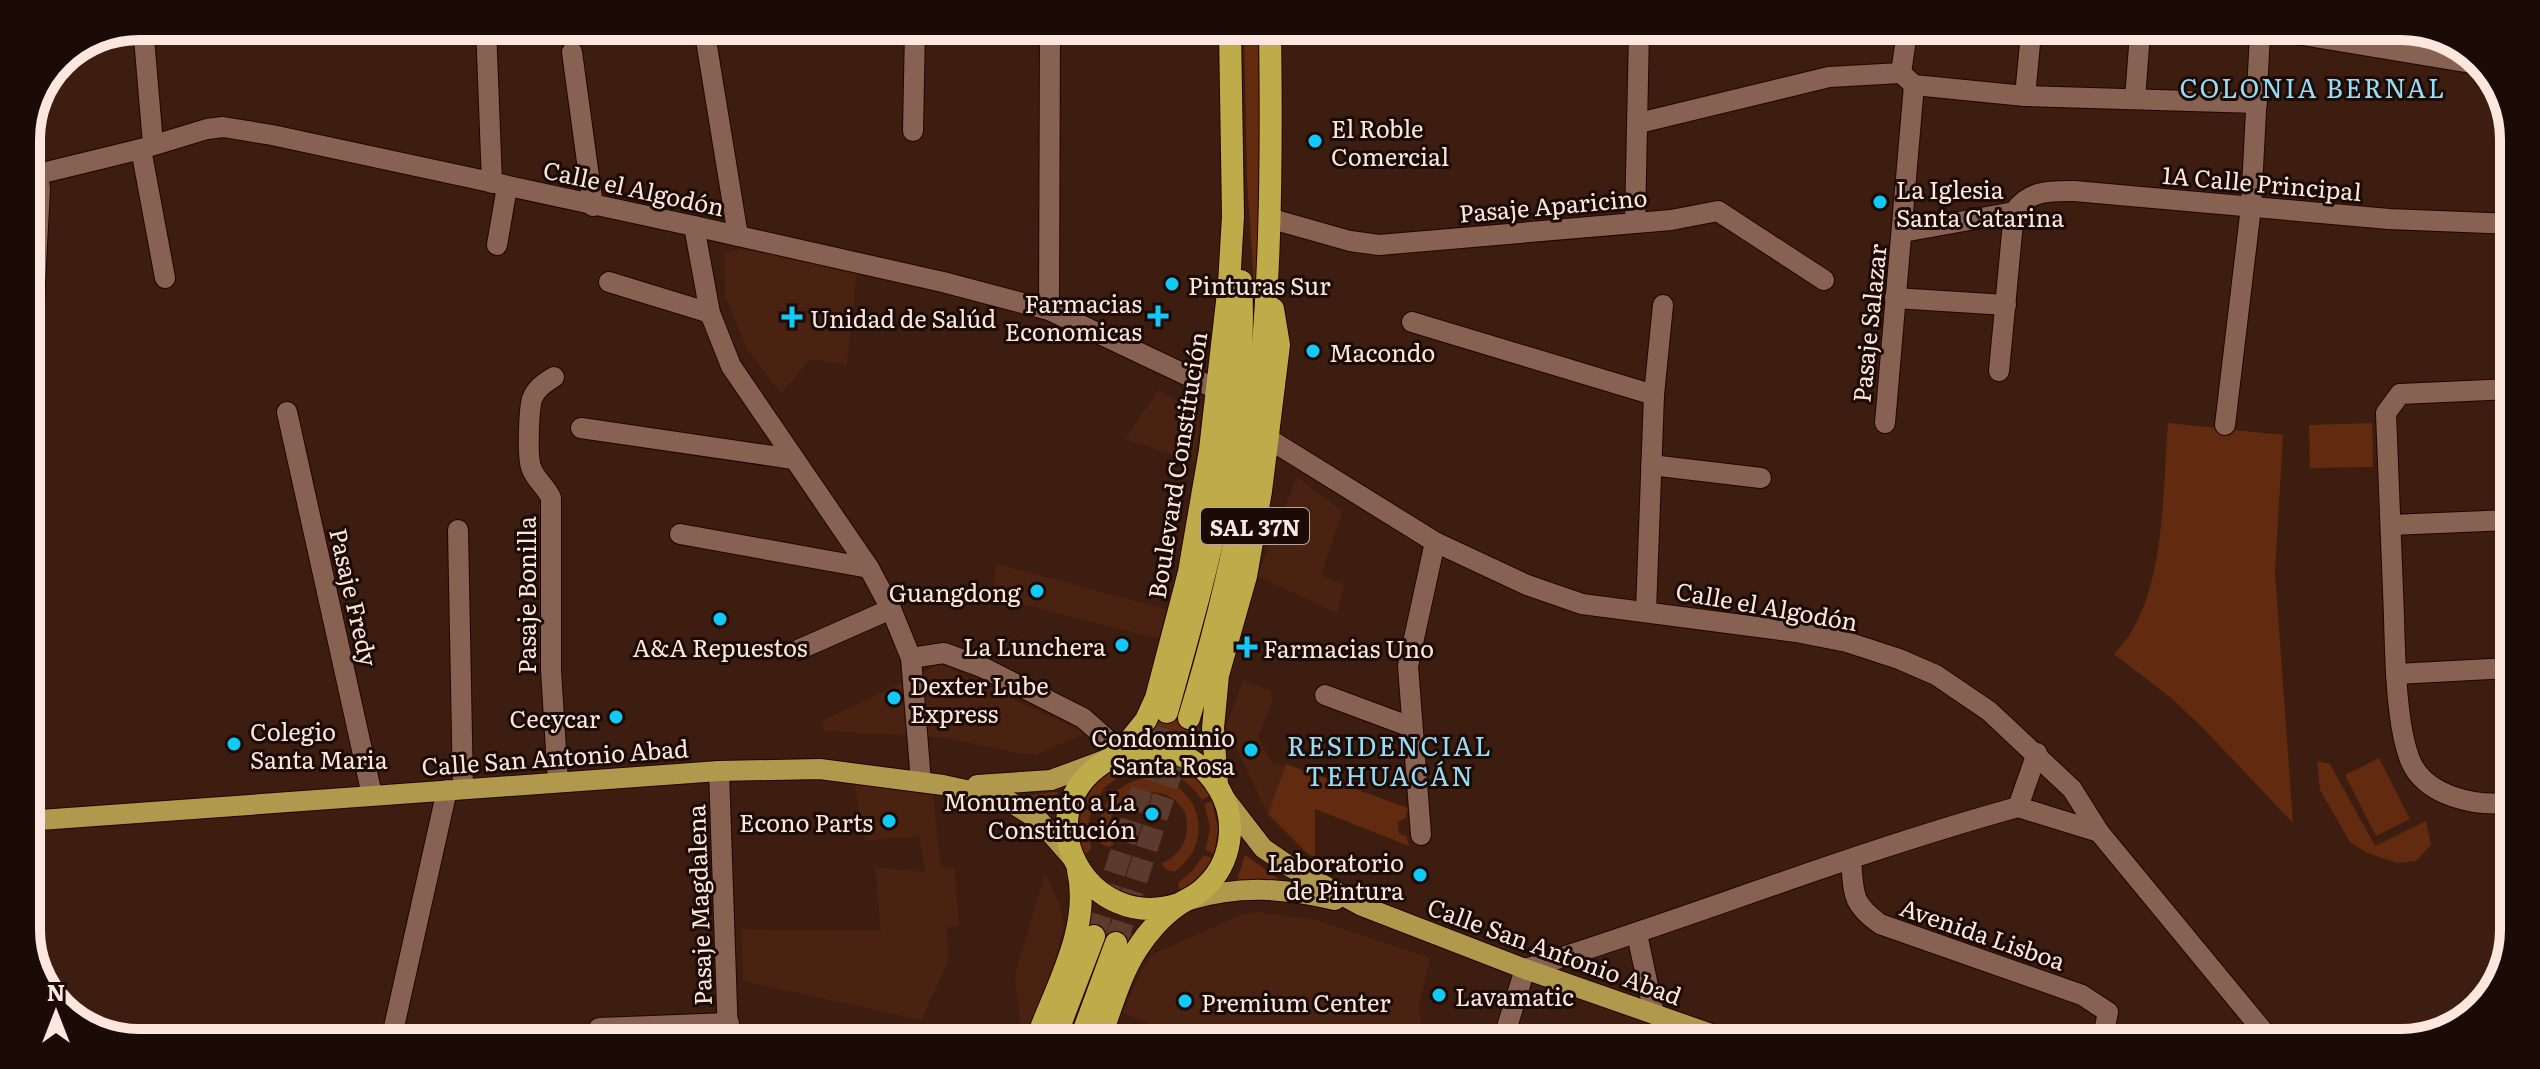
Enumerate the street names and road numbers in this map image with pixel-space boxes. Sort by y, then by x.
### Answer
street label: Calle el Algodón [540,151,728,223]
street label: 1A Calle Principal [2161,156,2363,208]
street label: Pasaje Aparicino [1457,178,1649,230]
street label: Pasaje Salazar [1842,241,1894,404]
street label: Boulevard Constitución [1138,329,1214,601]
road number: SAL 37N [1201,508,1309,544]
street label: Pasaje Bonilla [508,516,543,674]
street label: Pasaje Fredy [322,524,388,670]
street label: Calle el Algodón [1673,572,1861,638]
street label: Calle San Antonio Abad [420,729,690,783]
street label: Pasaje Magdalena [677,804,719,1006]
street label: Calle San Antonio Abad [1423,888,1687,1012]
street label: Avenida Lisboa [1896,888,2070,978]

